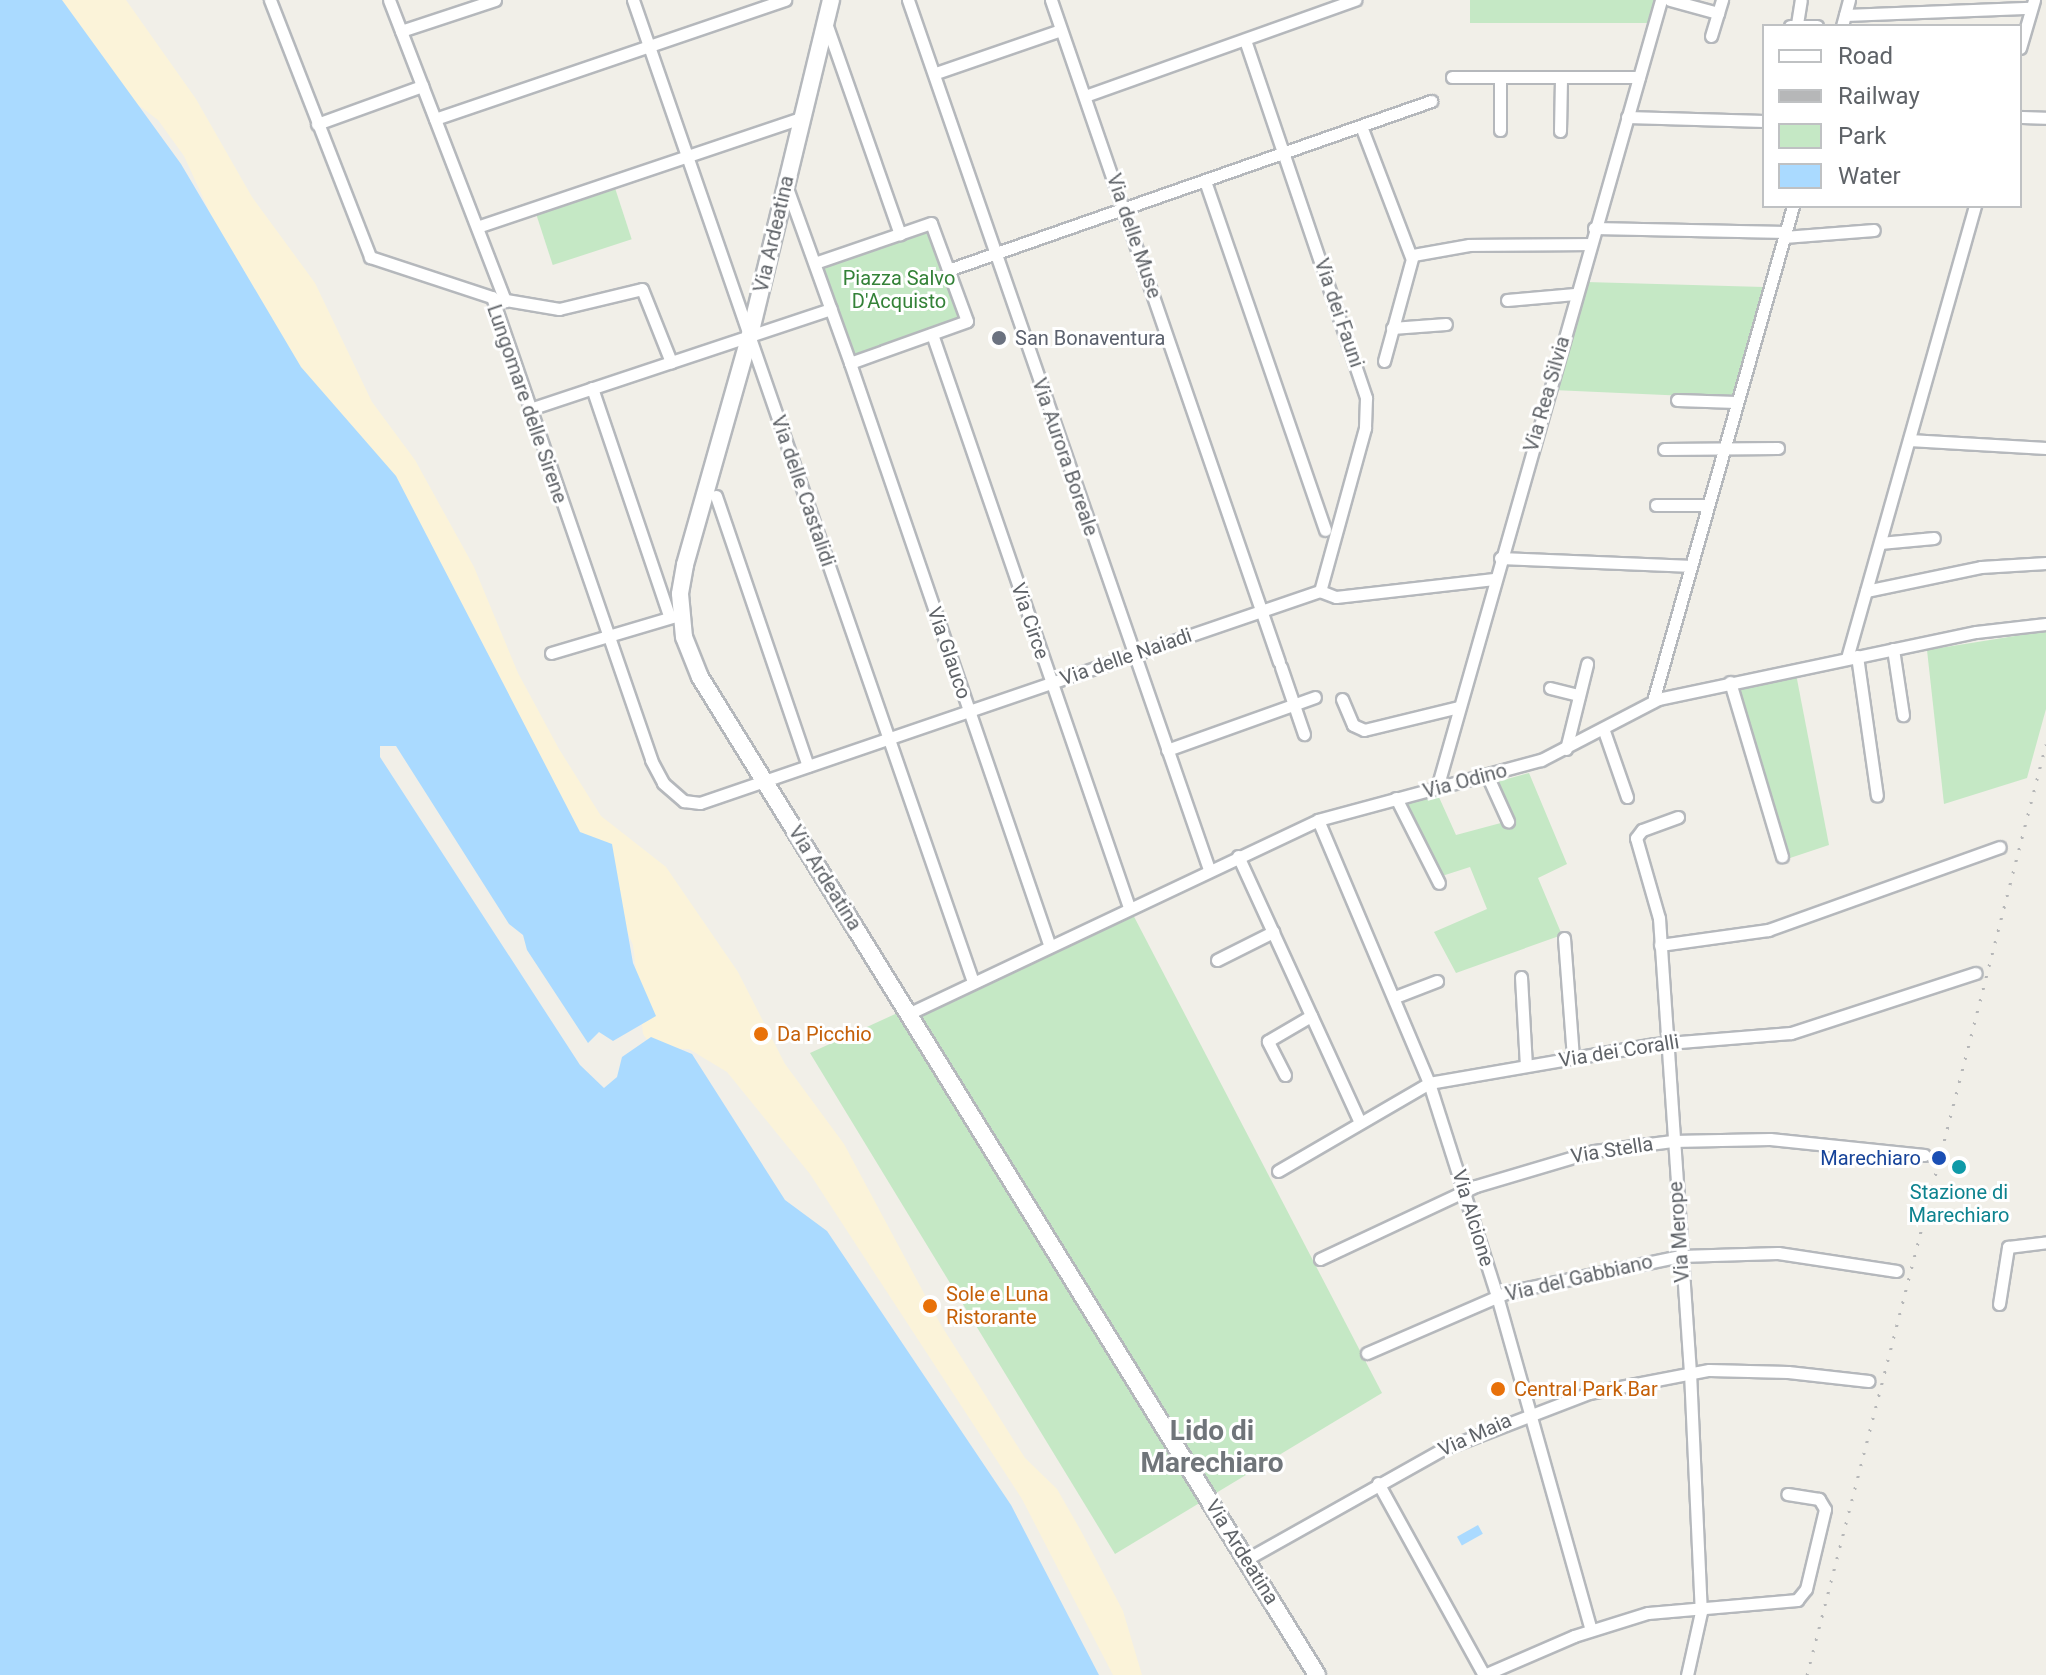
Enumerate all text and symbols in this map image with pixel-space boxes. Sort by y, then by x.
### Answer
legend [1762,24,2022,208]
text: Road [1838,42,1893,70]
text: Railway [1838,82,1920,110]
text: Park [1838,122,1886,150]
text: Water [1838,162,1901,190]
street label: Via delle Muse [1101,171,1167,301]
street label: Via Ardeatina [749,173,799,295]
street label: Via dei Fauni [1309,255,1369,371]
park label: Piazza Salvo D'Acquisto [843,266,955,313]
street label: Lungomare delle Sirene [482,302,572,506]
place label: San Bonaventura [1015,326,1165,350]
marker: San Bonaventura [990,329,1008,347]
street label: Via Rea Silvia [1519,333,1575,455]
street label: Via Aurora Boreale [1027,375,1103,539]
street label: Via delle Castalidi [766,412,840,570]
street label: Via Circe [1006,580,1054,662]
street label: Via Glauco [922,604,976,702]
street label: Via delle Naiadi [1057,623,1195,691]
street label: Via Odino [1420,758,1510,804]
street label: Via Ardeatina [783,821,867,935]
place label: Da Picchio [777,1022,872,1046]
marker: Da Picchio [752,1025,770,1043]
street label: Via dei Coralli [1557,1030,1681,1072]
street label: Via Stella [1569,1132,1655,1168]
place label: Marechiaro [1820,1146,1921,1170]
marker: Marechiaro [1928,1147,1950,1169]
marker: Stazione di Marechiaro [1950,1158,1968,1176]
street label: Via Alcione [1447,1167,1499,1269]
place label: Stazione di Marechiaro [1909,1180,2009,1227]
street label: Via Merope [1663,1181,1695,1283]
street label: Via del Gabbiano [1503,1249,1655,1307]
place label: Sole e Luna Ristorante [946,1282,1049,1329]
marker: Sole e Luna Ristorante [921,1297,939,1315]
place label: Central Park Bar [1514,1377,1658,1401]
marker: Central Park Bar [1489,1380,1507,1398]
street label: Via Maia [1435,1408,1515,1462]
district label: Lido di Marechiaro [1141,1414,1283,1480]
street label: Via Ardeatina [1200,1495,1284,1609]

